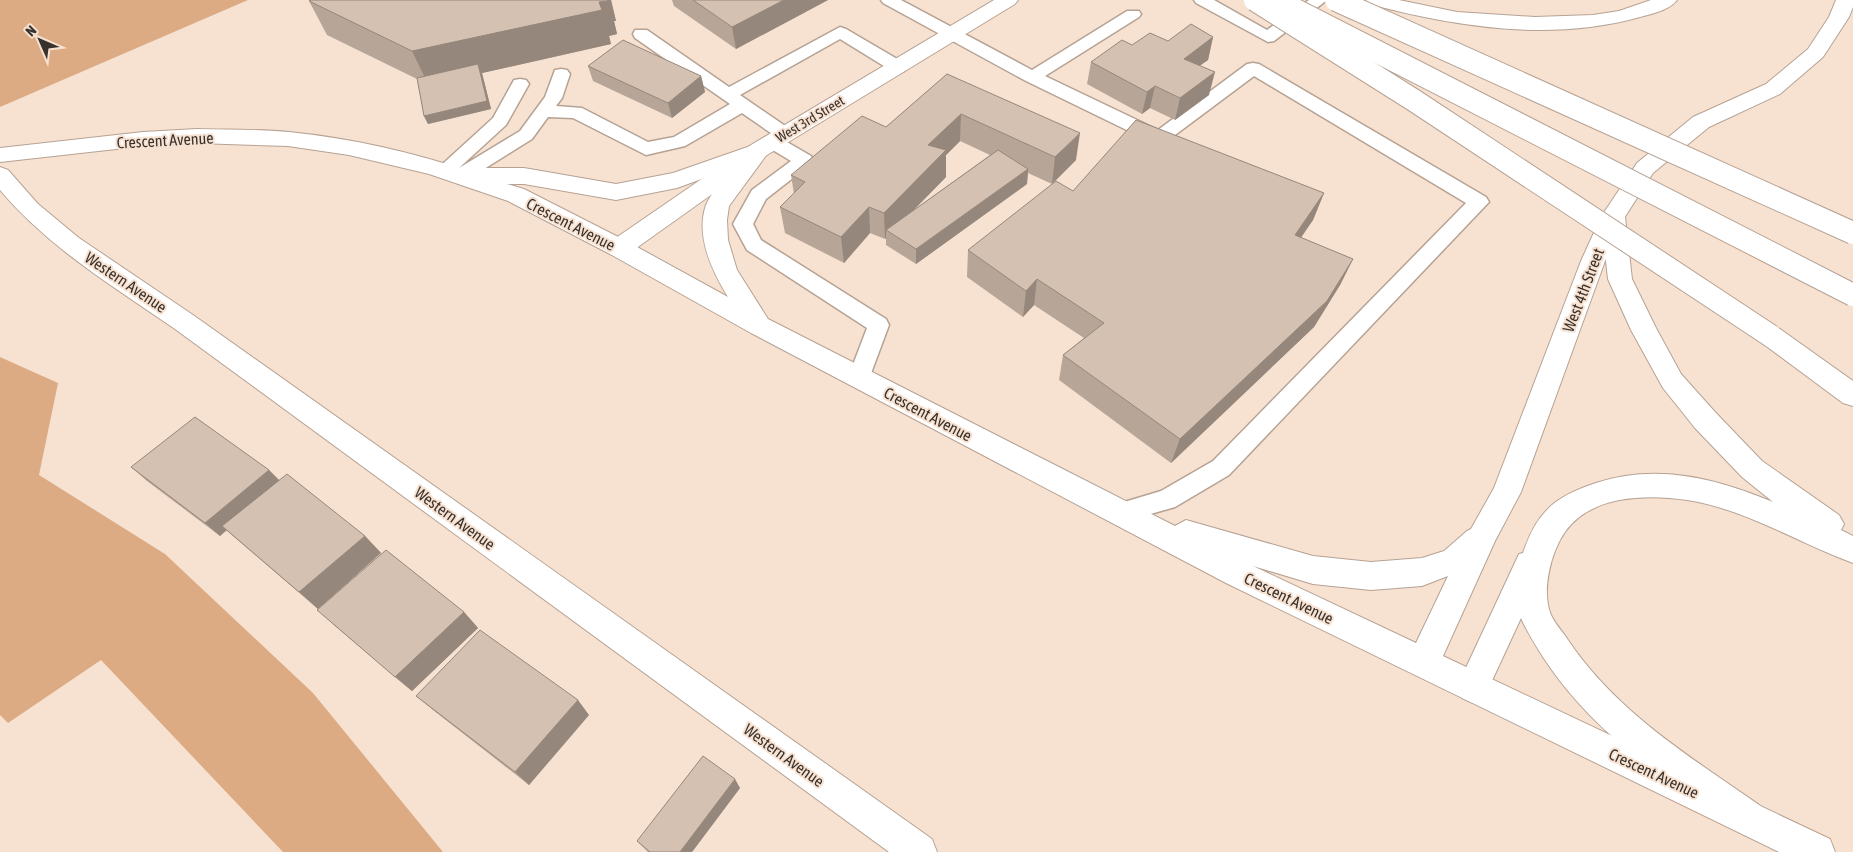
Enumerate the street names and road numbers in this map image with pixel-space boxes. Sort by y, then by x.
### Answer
street label: West 3rd Street [773,92,847,146]
street label: Crescent Avenue [116,128,214,152]
street label: Crescent Avenue [524,194,618,254]
street label: West 4th Street [1559,245,1607,334]
street label: Western Avenue [82,248,170,316]
street label: Crescent Avenue [881,383,975,445]
street label: Western Avenue [411,483,499,553]
street label: Crescent Avenue [1242,569,1336,627]
street label: Western Avenue [740,720,828,790]
street label: Crescent Avenue [1606,744,1702,802]

